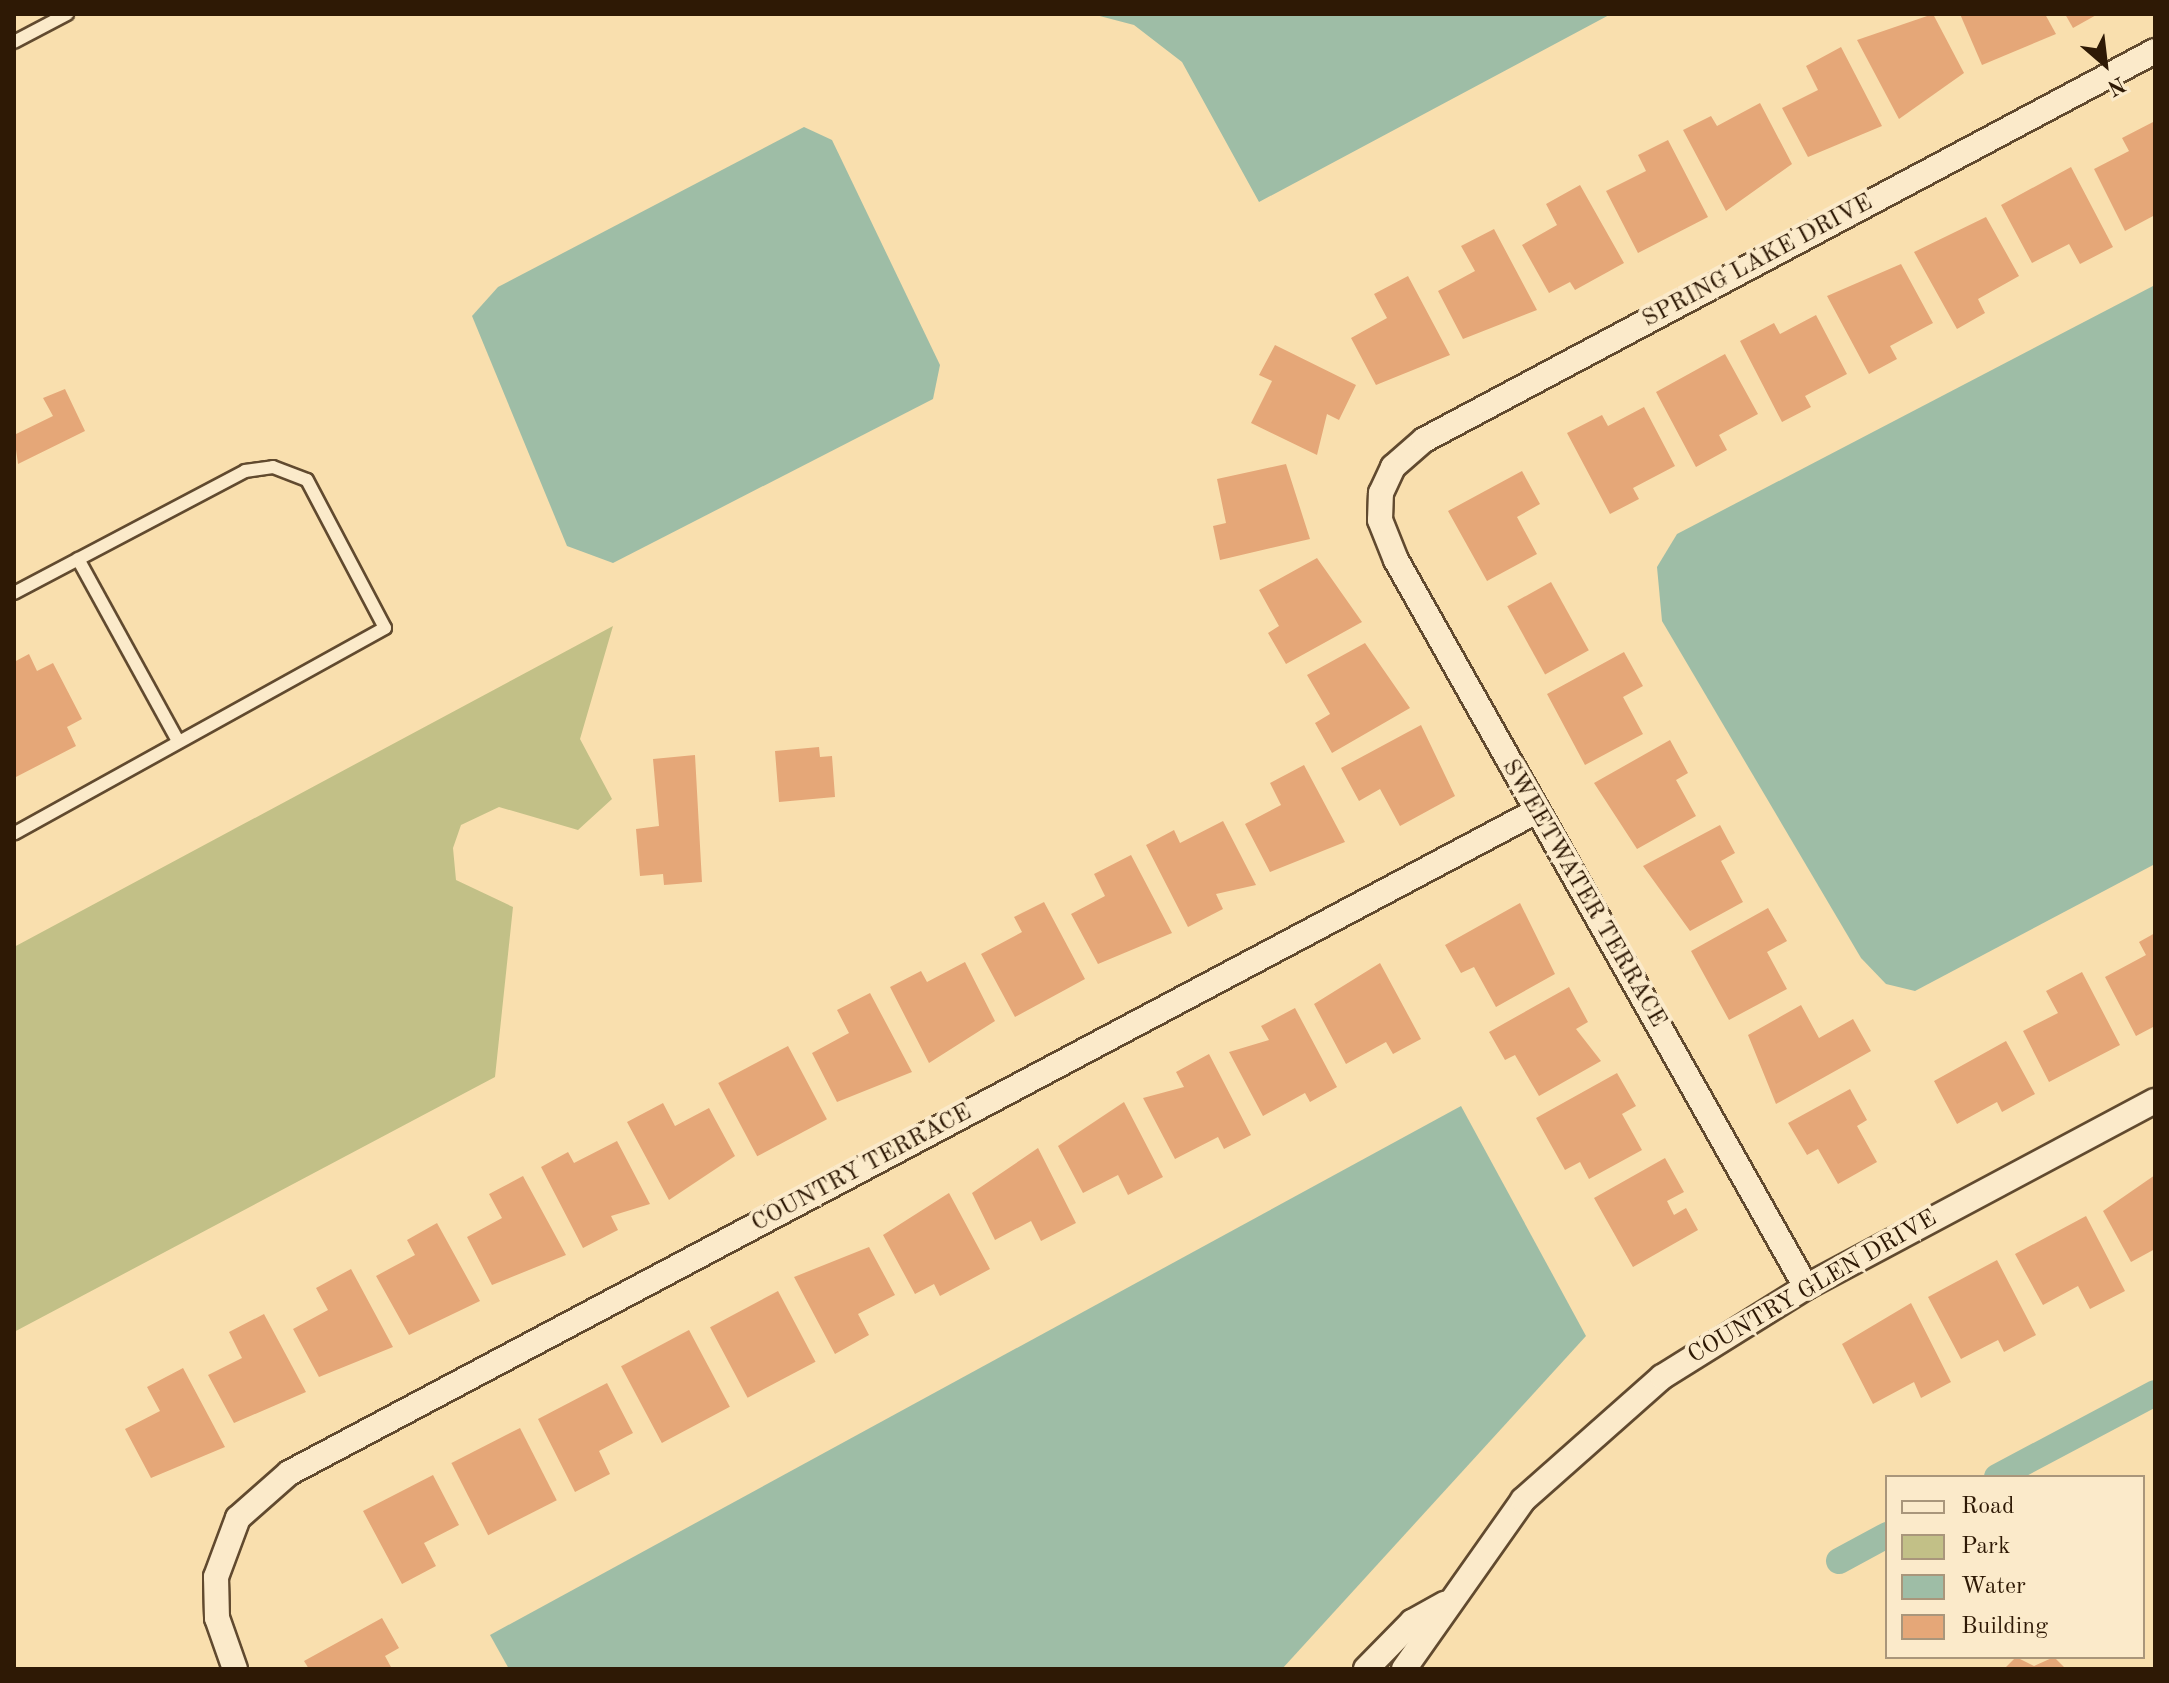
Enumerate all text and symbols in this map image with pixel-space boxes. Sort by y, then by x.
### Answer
north arrow [2065,24,2145,104]
text: N [2104,72,2129,99]
street label: SPRING LAKE DRIVE [1638,189,1878,335]
street label: SWEETWATER TERRACE [1494,755,1672,1033]
street label: COUNTRY TERRACE [747,1099,977,1239]
street label: COUNTRY GLEN DRIVE [1684,1205,1942,1371]
legend [1885,1475,2145,1659]
text: Road [1961,1495,2014,1519]
text: Park [1961,1535,2010,1559]
text: Water [1961,1575,2026,1599]
text: Building [1961,1615,2048,1639]

